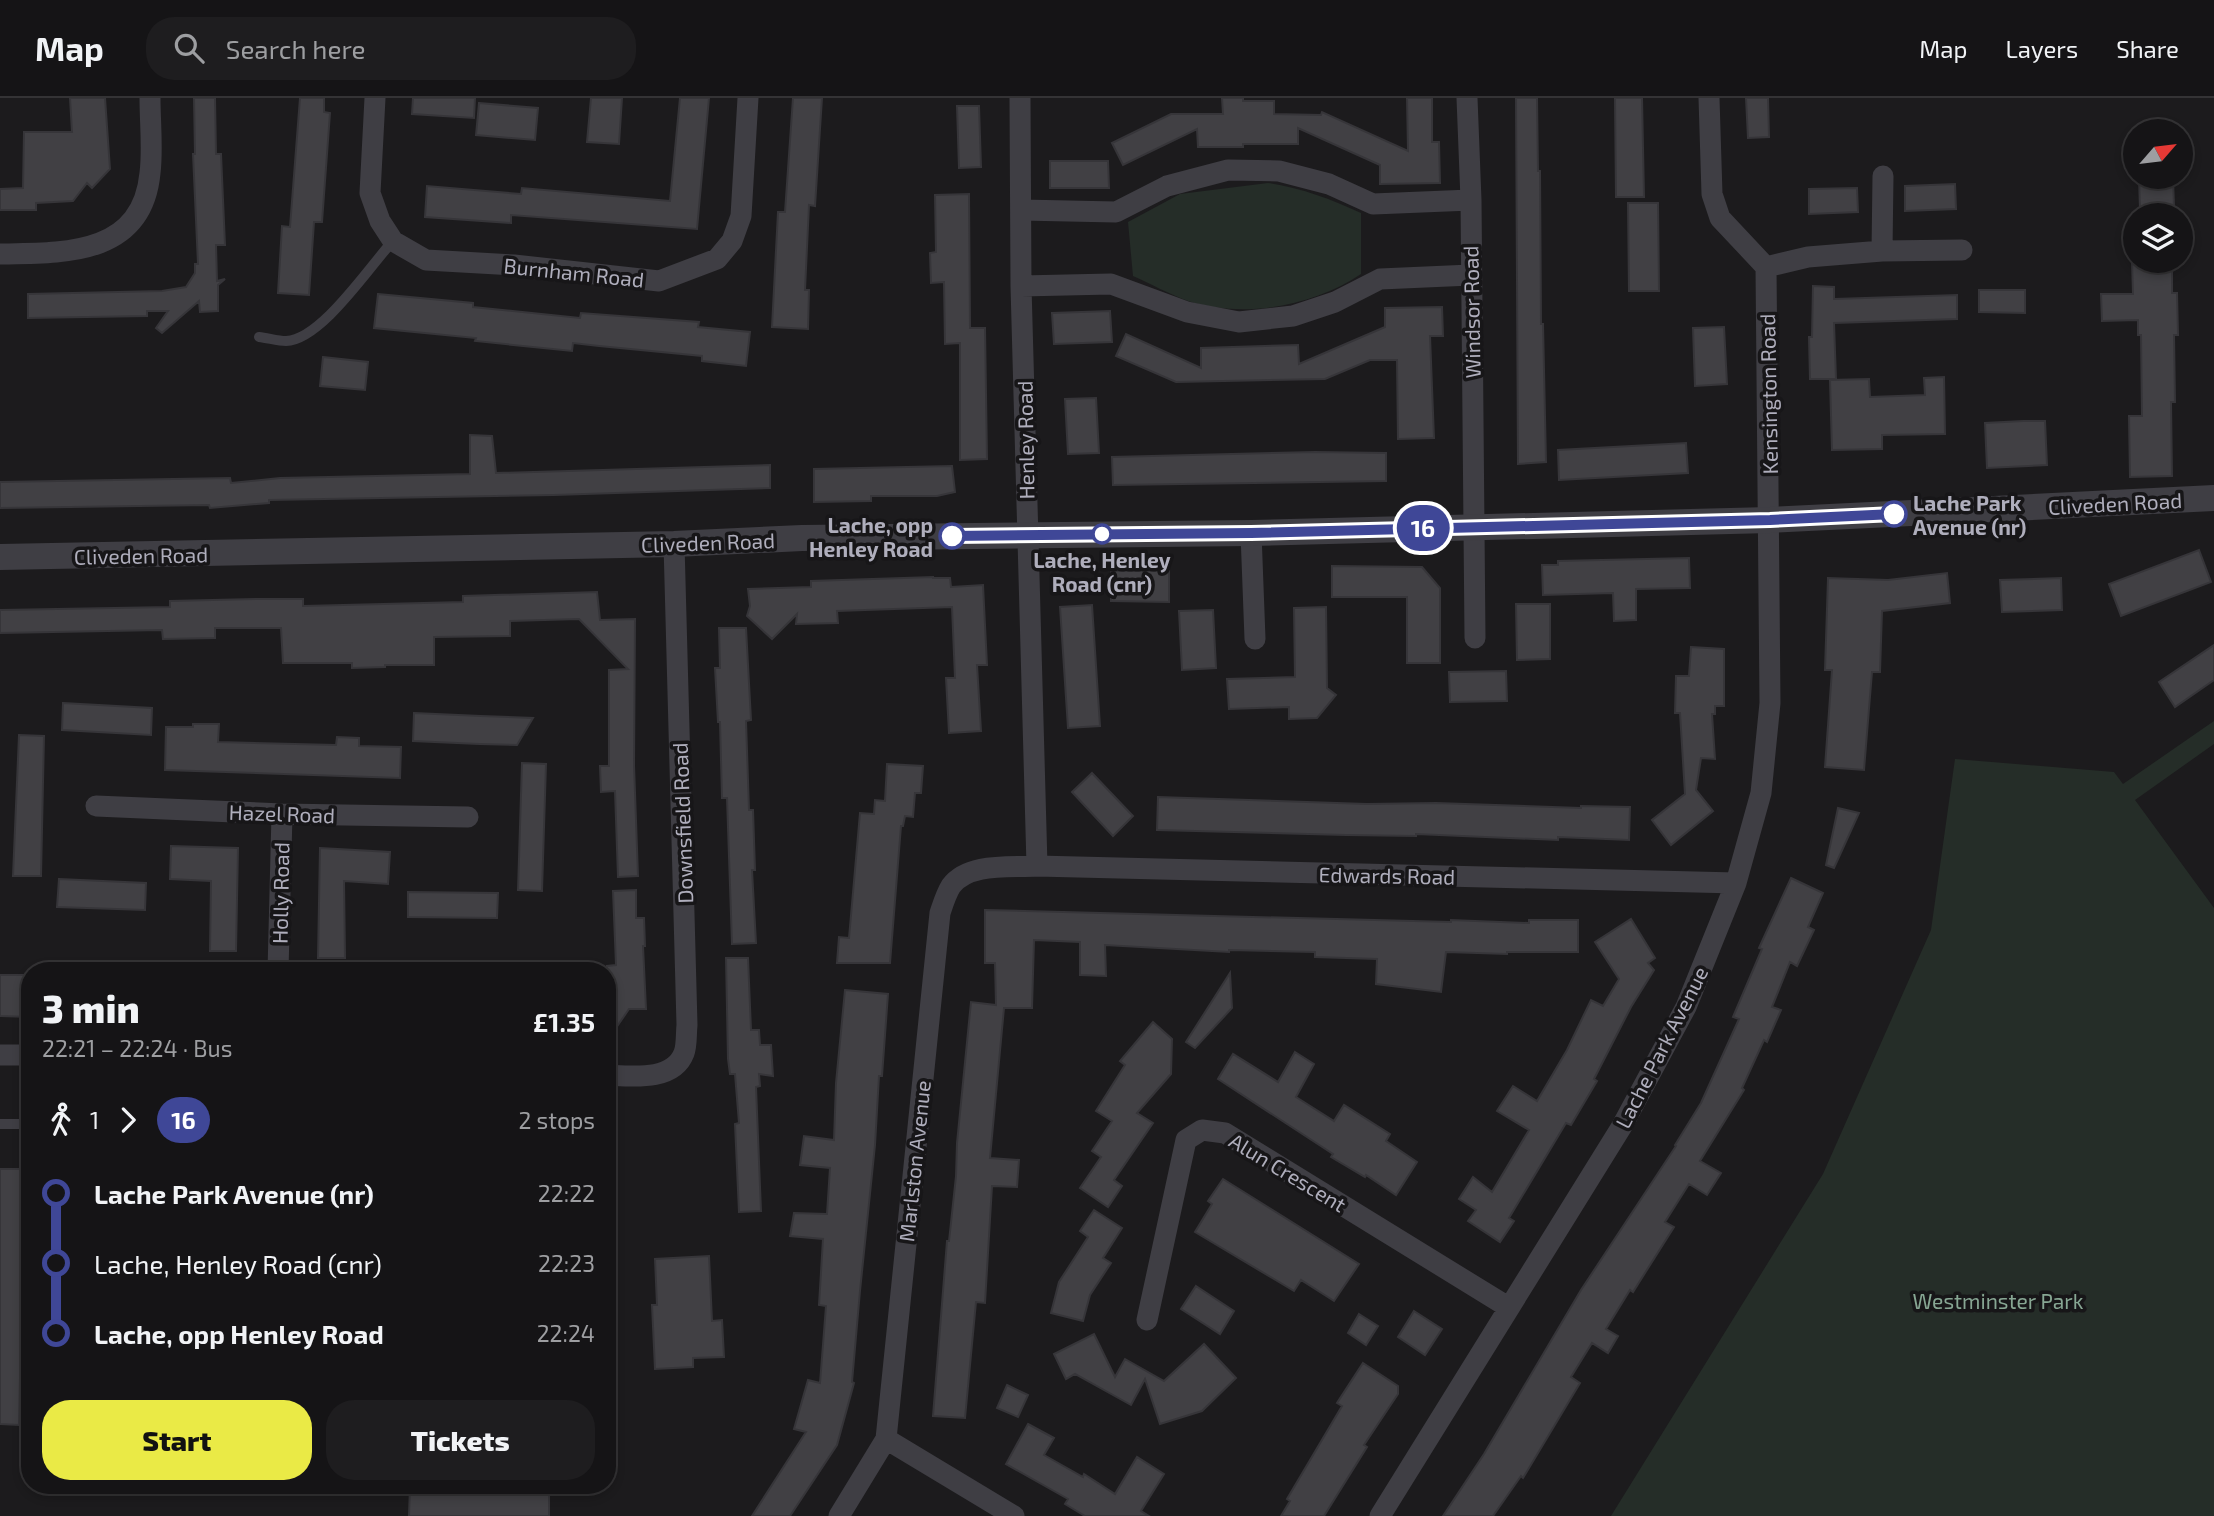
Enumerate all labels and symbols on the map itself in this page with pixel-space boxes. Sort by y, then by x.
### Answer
north arrow [2123,119,2193,189]
street label: Windsor Road [1457,245,1485,379]
street label: Burnham Road [503,252,645,292]
street label: Kensington Road [1754,313,1782,475]
street label: Henley Road [1011,380,1039,500]
street label: Cliveden Road [2047,487,2183,519]
place label: Lache Park Avenue (nr) [1913,490,2027,539]
marker: Lache Park Avenue (nr) [1881,501,1907,527]
line badge: 16 [1392,505,1454,551]
place label: Lache, opp Henley Road [809,512,933,562]
marker: Lache, opp Henley Road [939,523,965,549]
marker: Lache, Henley Road (cnr) [1092,524,1112,544]
street label: Cliveden Road [640,527,776,557]
street label: Cliveden Road [74,541,208,569]
place label: Lache, Henley Road (cnr) [1033,547,1171,596]
street label: Downsfield Road [667,742,697,904]
street label: Hazel Road [228,799,336,827]
street label: Holly Road [267,842,293,944]
street label: Edwards Road [1319,861,1455,889]
street label: Lache Park Avenue [1609,962,1713,1132]
street label: Marlston Avenue [893,1079,935,1243]
street label: Alun Crescent [1225,1127,1351,1217]
park label: Westminster Park [1913,1288,2084,1313]

